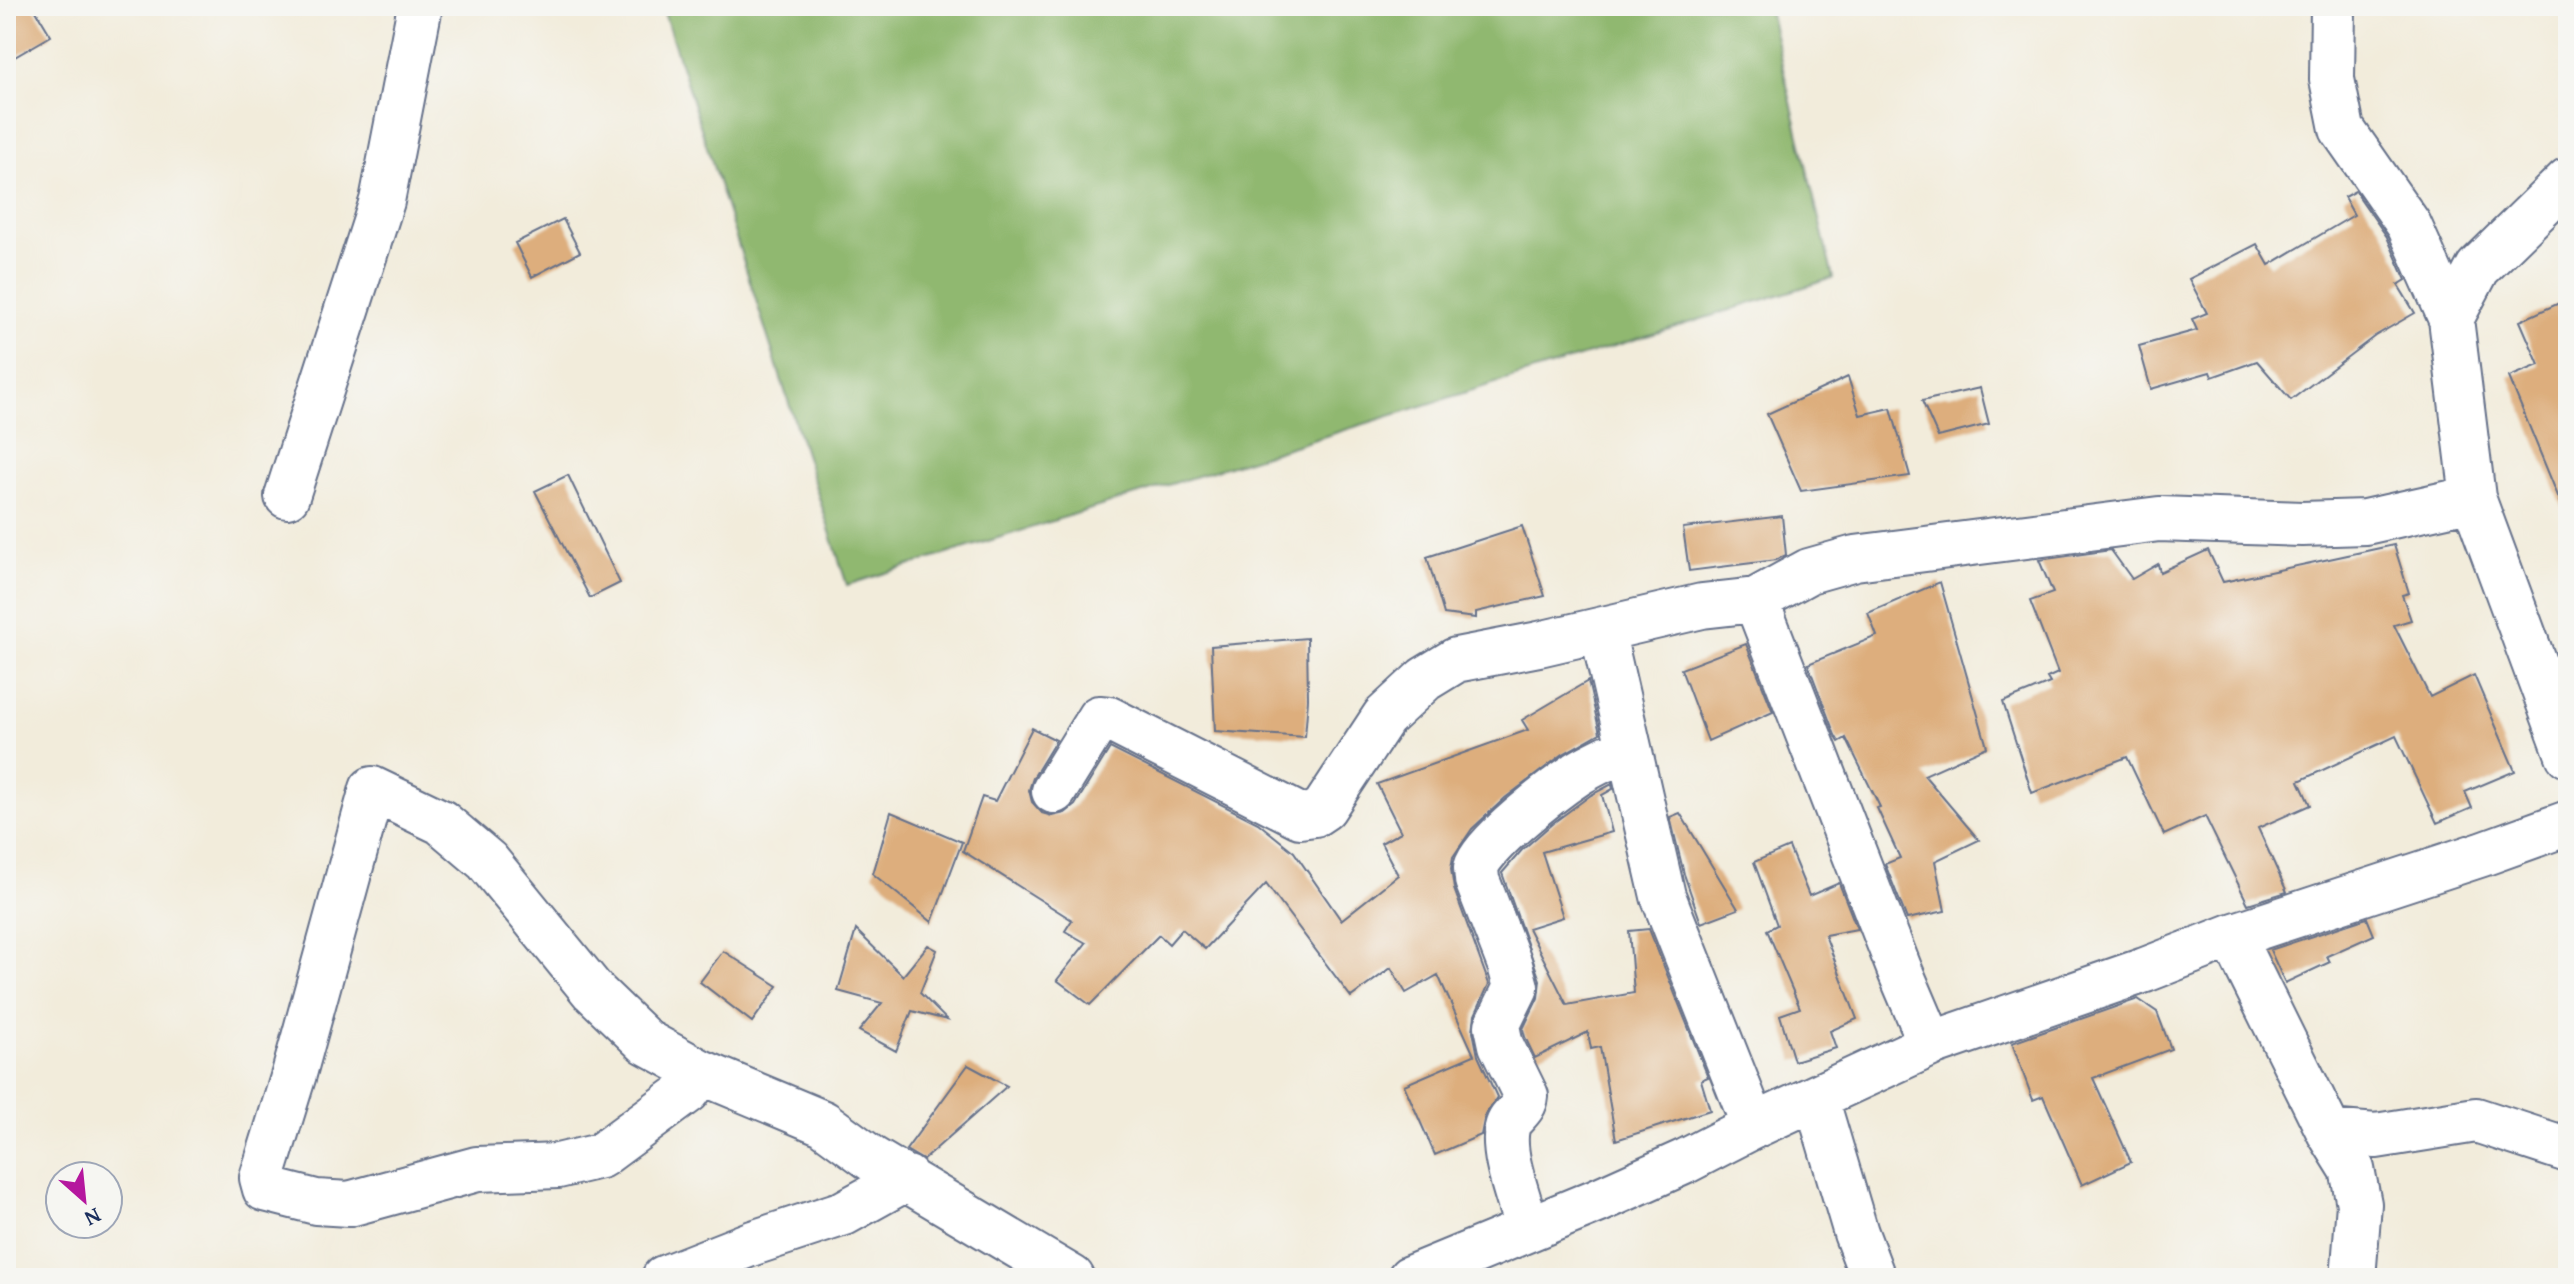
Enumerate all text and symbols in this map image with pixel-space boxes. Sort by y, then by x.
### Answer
north arrow [44,1160,124,1240]
text: N [79,1200,107,1236]

